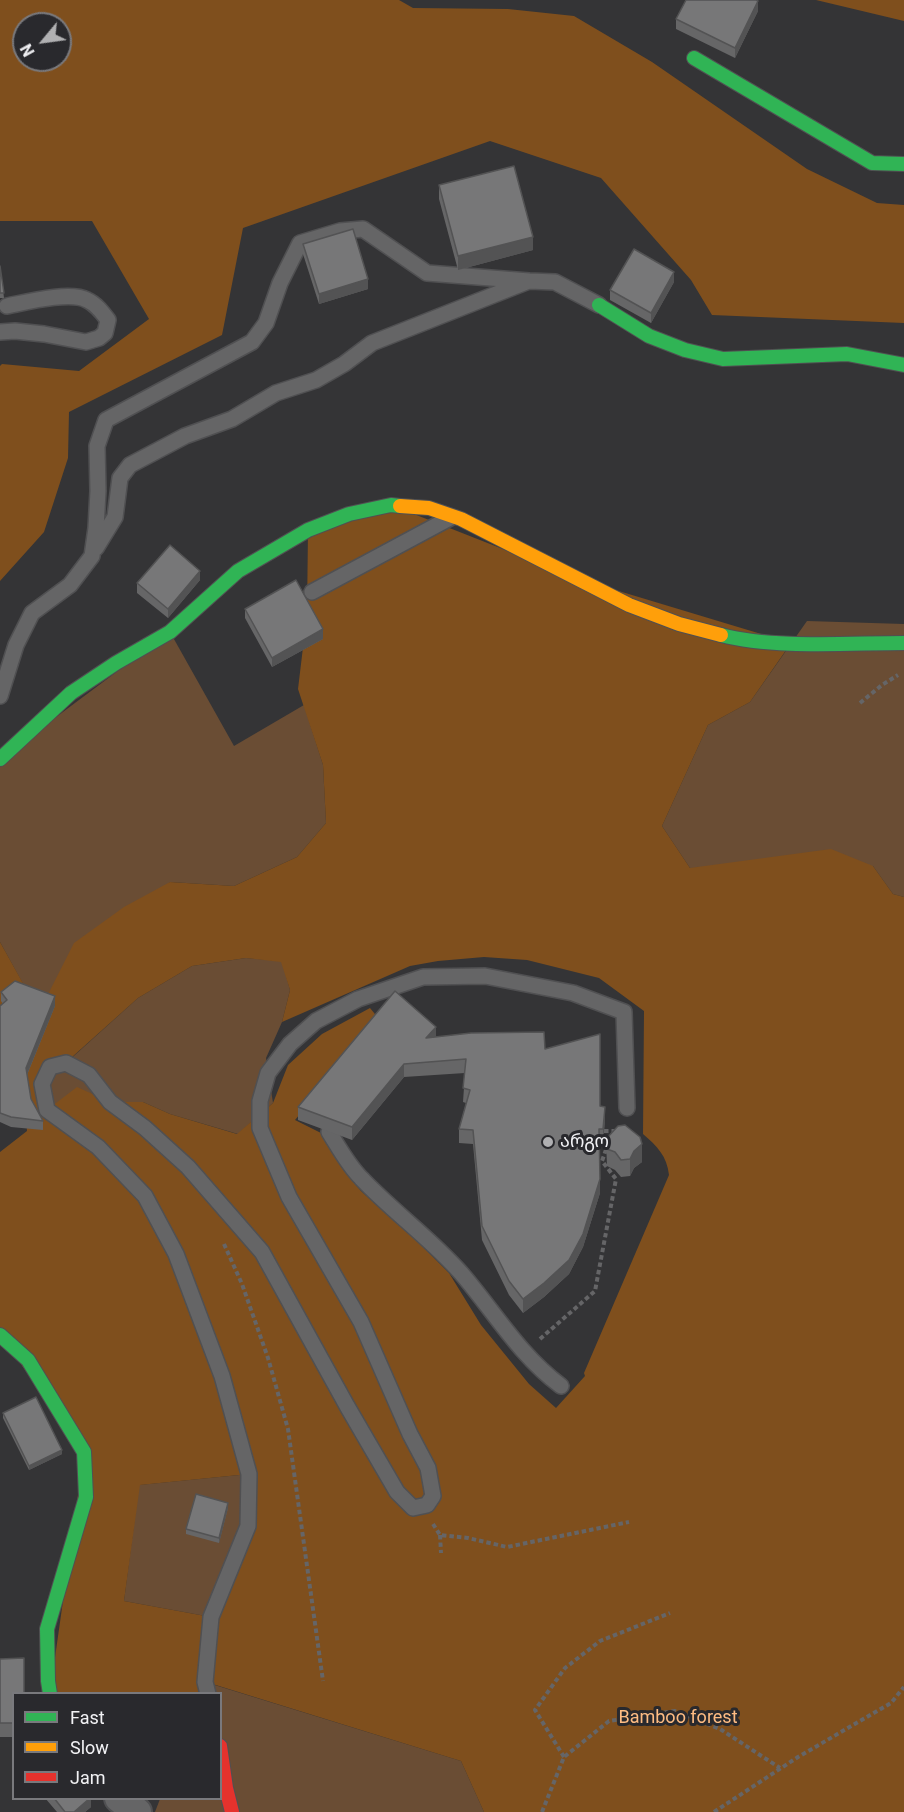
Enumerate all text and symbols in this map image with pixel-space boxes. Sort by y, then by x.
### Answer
north arrow [12,12,72,72]
text: N [17,40,39,60]
place label: არგო [560,1131,609,1153]
marker: არგო [541,1135,555,1149]
legend [12,1692,222,1800]
text: Fast [70,1707,105,1728]
park label: Bamboo forest [618,1707,738,1729]
text: Slow [70,1737,109,1758]
text: Jam [70,1767,106,1788]

